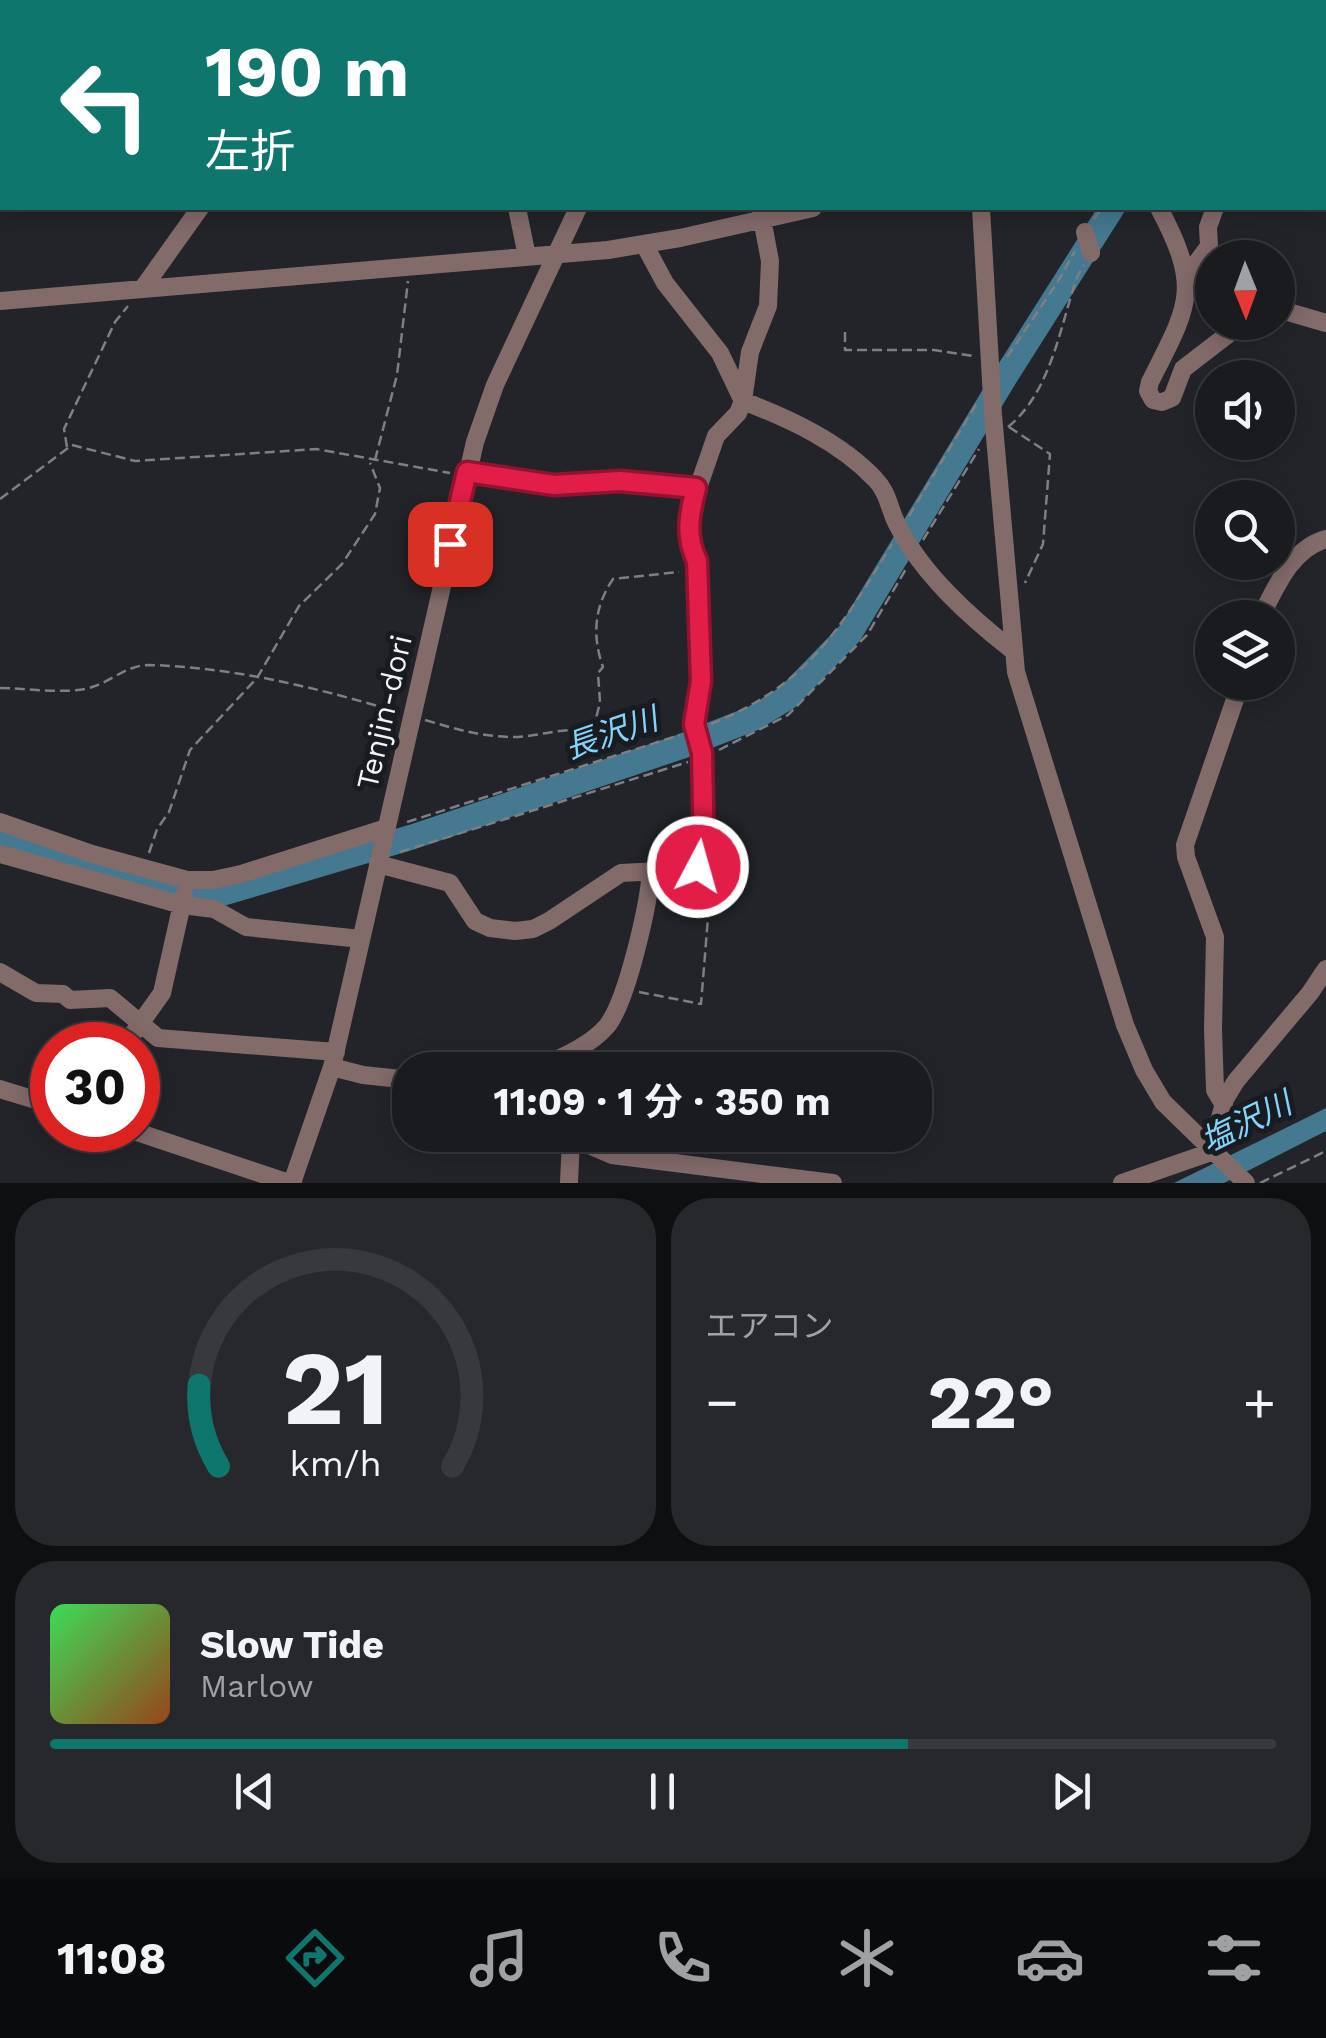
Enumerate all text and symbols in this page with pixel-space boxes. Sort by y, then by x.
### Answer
text: 190 m [205,31,409,113]
icon: left [40,40,170,170]
text: 左折 [205,125,295,178]
north arrow [1195,240,1295,340]
map controls [1195,240,1295,700]
button: sound [1195,360,1295,460]
button: search [1195,480,1295,580]
pin [408,502,493,587]
icon: arrive [423,517,478,572]
button: layers [1195,600,1295,700]
street label: Tenjin-dori [349,631,419,793]
water label: 長沢川 [559,698,665,767]
position arrow [646,815,750,919]
speed limit sign: 30 [30,1022,160,1152]
text: 11:09 · 1 分 · 350 m [493,1080,831,1124]
water label: 塩沢川 [1195,1083,1300,1160]
text: エアコン [706,1307,834,1345]
text: 21 [282,1327,389,1449]
text: 22° [927,1358,1054,1446]
text: − [706,1370,739,1434]
text: + [1243,1370,1276,1434]
text: km/h [289,1443,381,1485]
text: Slow Tide [200,1623,384,1667]
text: Marlow [200,1667,314,1705]
icon: previous [227,1764,282,1819]
icon: pause [635,1764,690,1819]
icon: next [1044,1764,1099,1819]
icon: directions [280,1923,350,1993]
icon: music [464,1923,534,1993]
icon: phone [648,1923,718,1993]
icon: climate [832,1923,902,1993]
icon: car [1015,1923,1085,1993]
icon: filters [1199,1923,1269,1993]
text: 11:08 [57,1932,166,1985]

